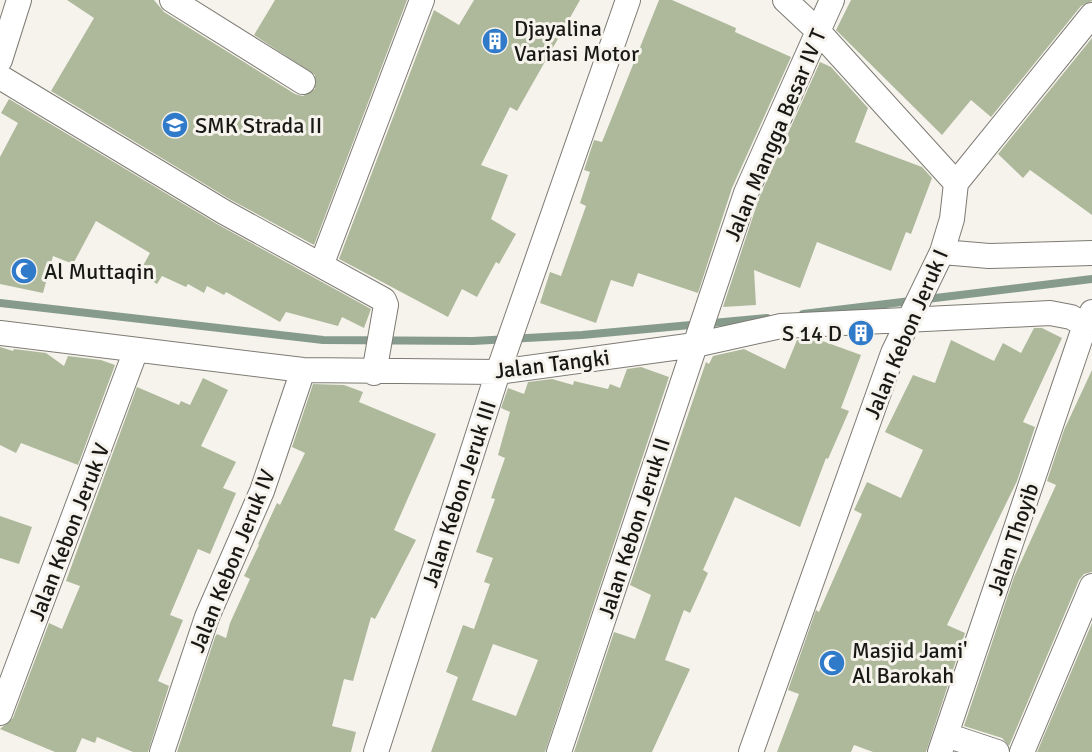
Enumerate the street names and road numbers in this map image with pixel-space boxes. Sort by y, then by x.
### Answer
street label: Jalan Mangga Besar IV T [718,25,832,245]
street label: Jalan Kebon Jeruk I [858,245,954,423]
street label: Jalan Tangki [493,344,611,384]
street label: Jalan Kebon Jeruk III [416,397,502,591]
street label: Jalan Kebon Jeruk II [592,434,676,622]
street label: Jalan Kebon Jeruk V [23,439,115,625]
street label: Jalan Kebon Jeruk IV [183,465,281,656]
street label: Jalan Thoyib [981,479,1045,599]

